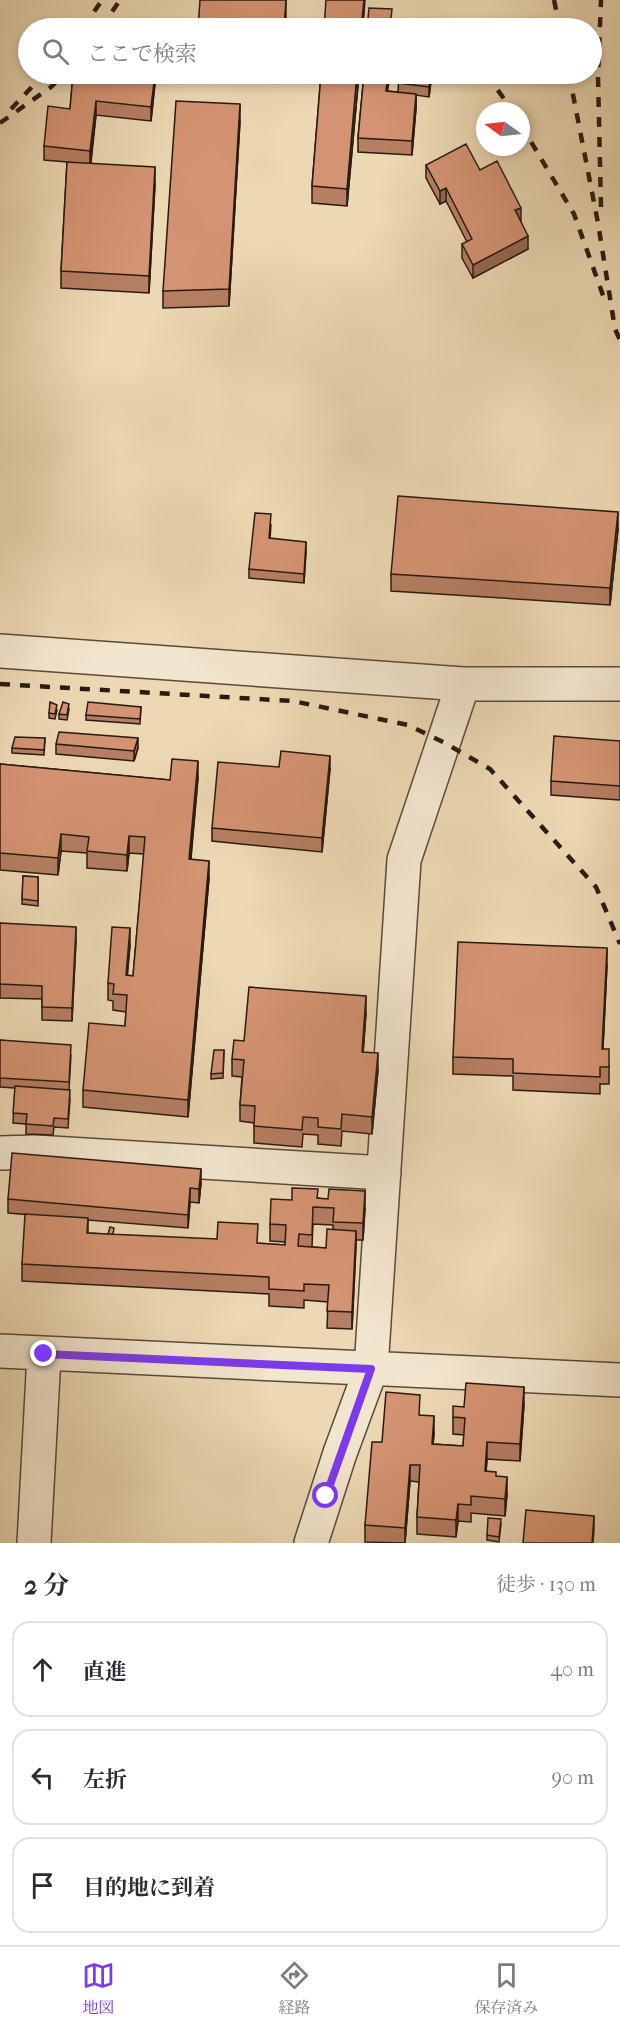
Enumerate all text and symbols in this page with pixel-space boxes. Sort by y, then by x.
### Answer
search box [18,18,602,84]
icon: search [39,35,72,68]
text: ここで検索 [87,41,197,67]
north arrow [476,102,530,156]
route end [30,1340,56,1366]
route start [312,1482,338,1508]
text: 2 分 [24,1570,69,1601]
text: 徒歩 · 130 m [496,1573,596,1596]
icon: ahead [26,1653,59,1686]
text: 40 m [550,1658,594,1681]
text: 直進 [83,1659,127,1685]
icon: left [26,1761,59,1794]
text: 90 m [552,1766,594,1789]
text: 左折 [83,1767,127,1793]
icon: arrive [26,1869,59,1902]
text: 目的地に到着 [83,1875,215,1901]
tab: 地図 [82,1959,115,2018]
tab: 経路 [278,1959,311,2018]
tab: 保存済み [474,1959,538,2018]

